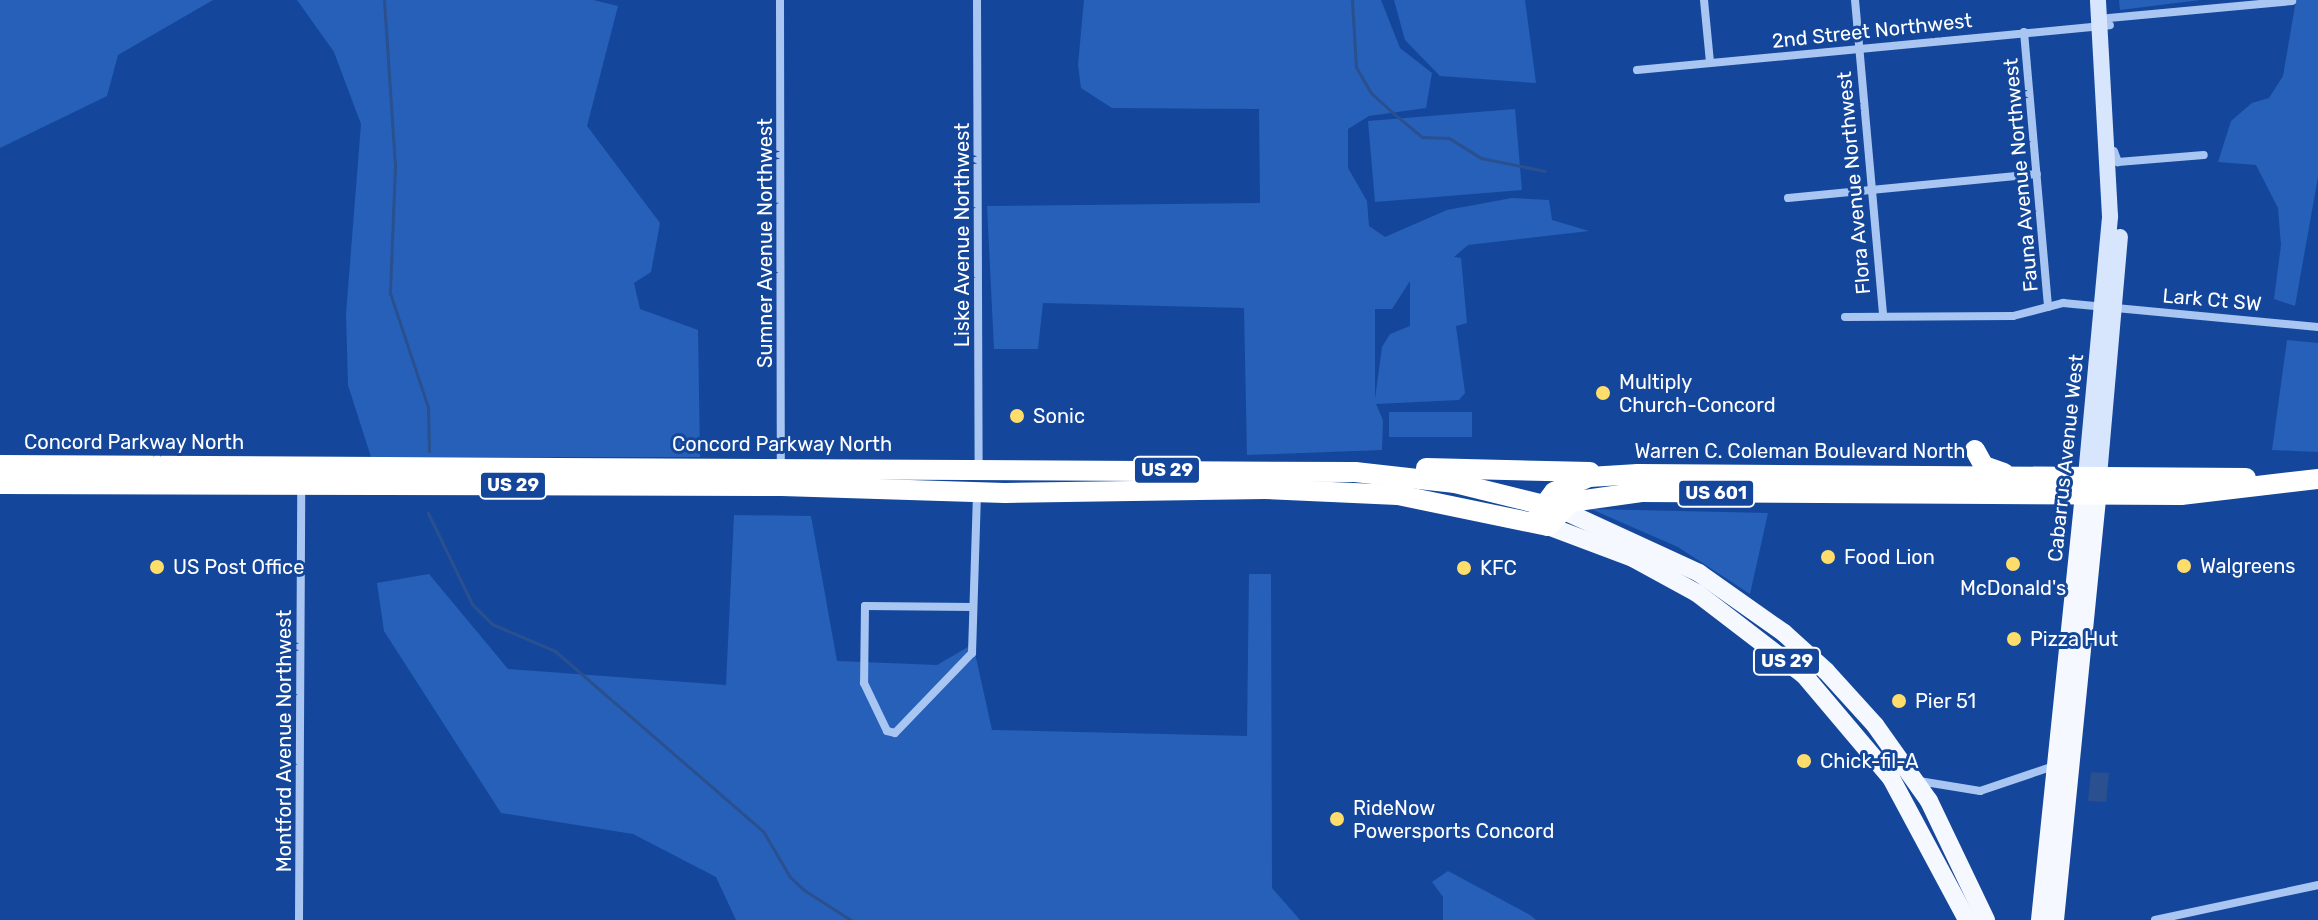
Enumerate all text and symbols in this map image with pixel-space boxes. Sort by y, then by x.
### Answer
street label: 2nd Street Northwest [1771,9,1973,53]
street label: Fauna Avenue Northwest [1999,57,2043,293]
street label: Flora Avenue Northwest [1832,70,1876,296]
street label: Sumner Avenue Northwest [753,118,777,368]
street label: Liske Avenue Northwest [950,123,974,347]
street label: Lark Ct SW [2161,284,2263,316]
street label: Cabarrus Avenue West [2043,353,2089,563]
place label: Multiply Church-Concord [1619,370,1776,417]
marker: Multiply Church-Concord [1594,384,1612,402]
place label: Sonic [1033,404,1085,428]
marker: Sonic [1008,407,1026,425]
street label: Concord Parkway North [24,430,244,454]
street label: Concord Parkway North [672,432,892,456]
street label: Warren C. Coleman Boulevard North [1634,439,1966,463]
road number: US 29 [1131,456,1203,484]
road number: US 29 [477,471,549,499]
road number: US 601 [1676,479,1756,507]
place label: Food Lion [1844,545,1935,569]
marker: Food Lion [1819,548,1837,566]
place label: Walgreens [2200,554,2296,578]
place label: US Post Office [173,555,304,579]
marker: McDonald's [2004,555,2022,573]
place label: KFC [1480,556,1517,580]
marker: Walgreens [2175,557,2193,575]
marker: US Post Office [148,558,166,576]
marker: KFC [1455,559,1473,577]
place label: McDonald's [1960,576,2066,600]
street label: Montford Avenue Northwest [272,609,296,873]
place label: Pizza Hut [2030,627,2118,651]
marker: Pizza Hut [2005,630,2023,648]
road number: US 29 [1751,647,1823,675]
place label: Pier 51 [1915,689,1977,713]
marker: Pier 51 [1890,692,1908,710]
place label: Chick-fil-A [1820,749,1919,773]
marker: Chick-fil-A [1795,752,1813,770]
place label: RideNow Powersports Concord [1353,796,1554,843]
marker: RideNow Powersports Concord [1328,810,1346,828]

